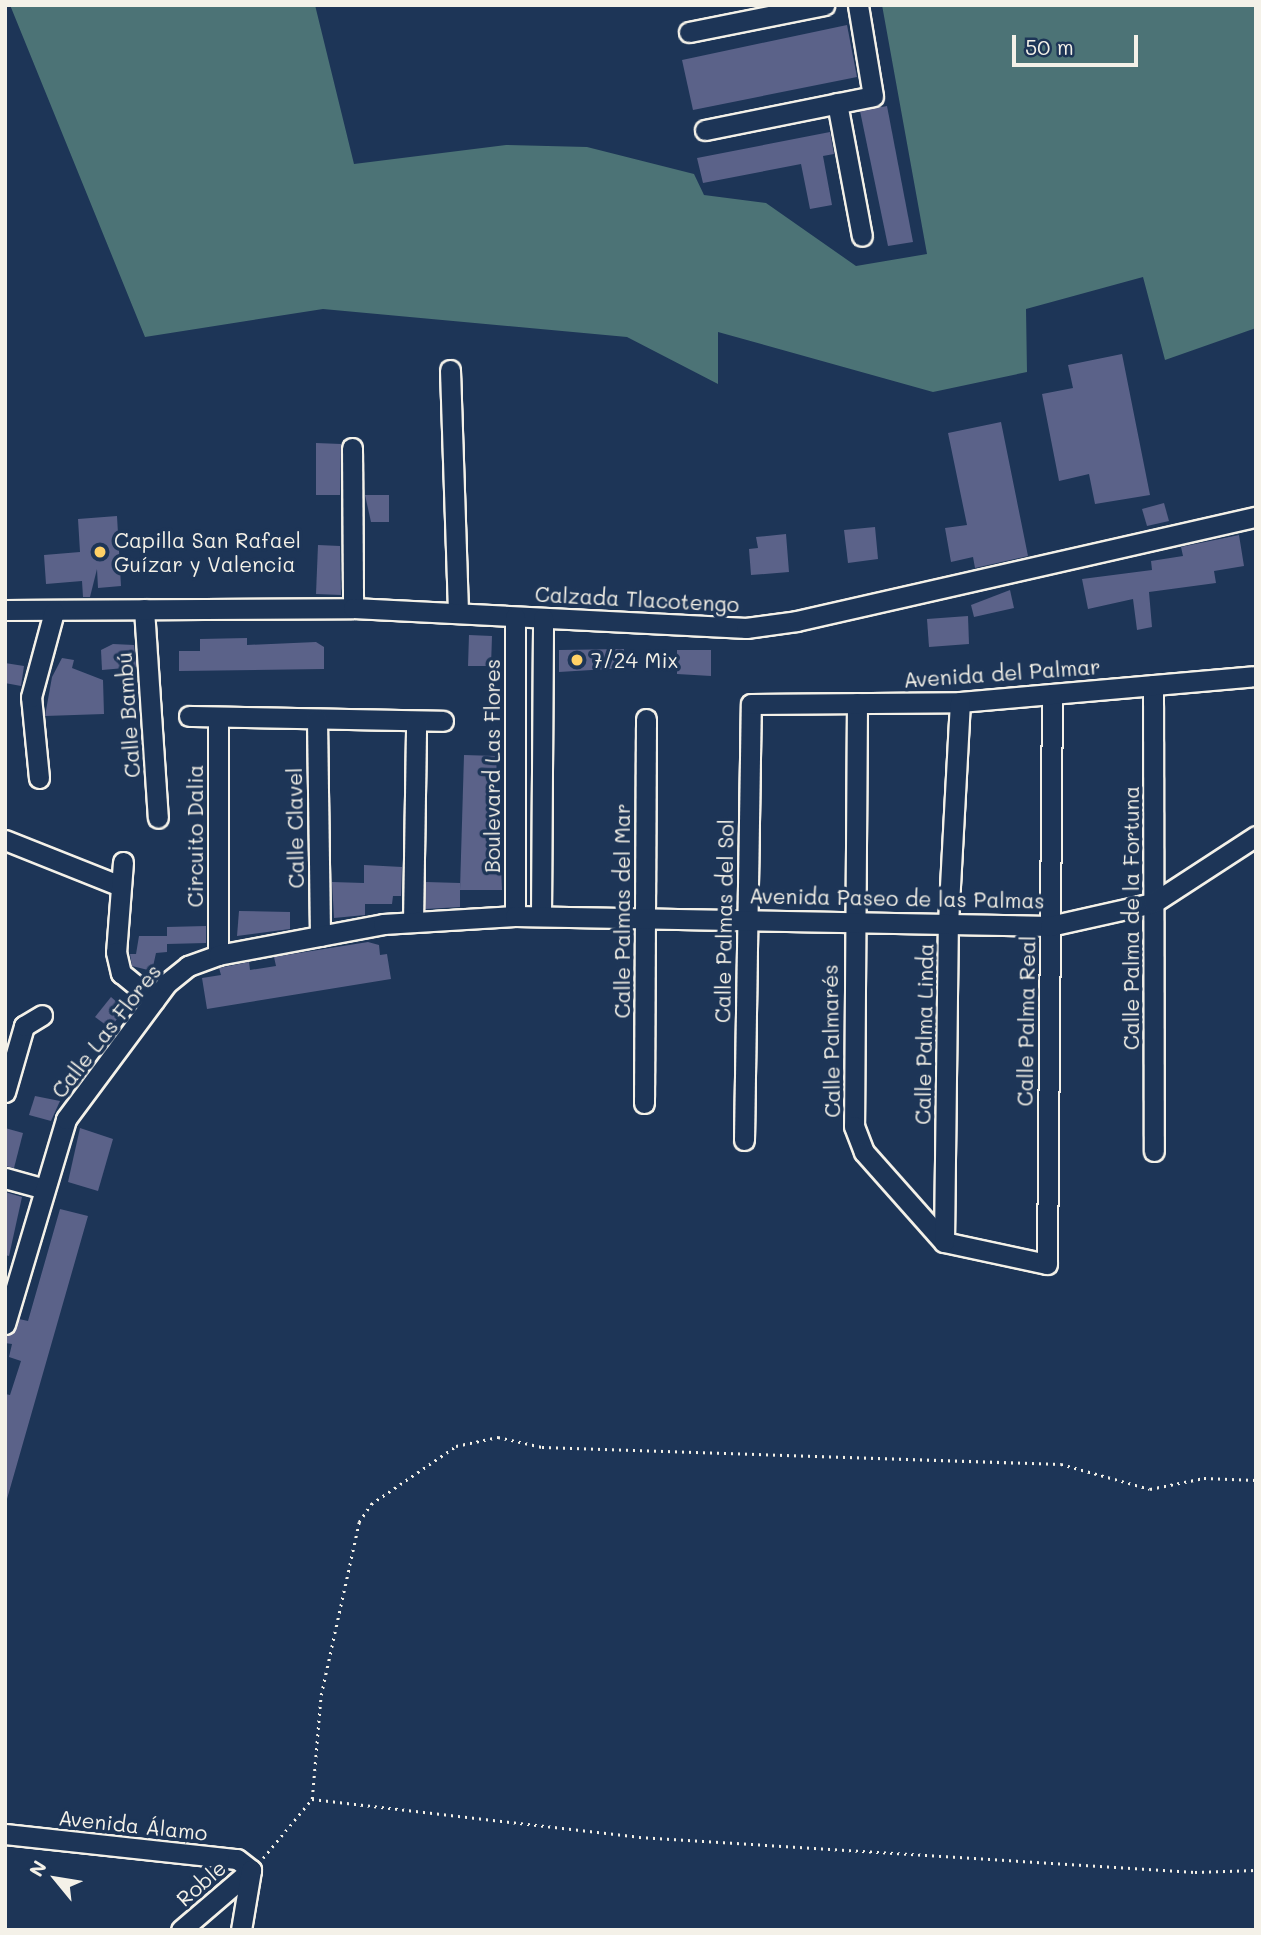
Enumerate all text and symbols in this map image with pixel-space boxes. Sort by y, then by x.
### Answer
scale bar [1016,21,1142,65]
text: 50 m [1025,33,1074,60]
place label: Capilla San Rafael Guízar y Valencia [114,527,301,577]
marker: Capilla San Rafael Guízar y Valencia [92,544,108,560]
street label: Calzada Tlacotengo [534,581,740,617]
place label: 7/24 Mix [591,647,678,673]
street label: Calle Bambú [111,651,145,779]
marker: 7/24 Mix [569,652,585,668]
street label: Avenida del Palmar [903,654,1101,692]
street label: Boulevard Las Flores [479,659,505,873]
street label: Circuito Dalia [182,765,208,907]
street label: Calle Clavel [281,767,309,889]
street label: Calle Palma de la Fortuna [1118,786,1144,1050]
street label: Calle Palmas del Mar [609,804,635,1018]
street label: Calle Palmas del Sol [710,819,738,1023]
street label: Avenida Paseo de las Palmas [749,883,1045,913]
street label: Calle Palma Real [1012,935,1040,1107]
street label: Calle Palma Linda [910,943,938,1125]
street label: Calle Las Flores [46,959,166,1103]
street label: Calle Palmarés [817,964,845,1118]
street label: Avenida Álamo [57,1805,209,1845]
north arrow [21,1844,91,1914]
street label: Roble [171,1855,231,1911]
text: N [23,1856,52,1881]

